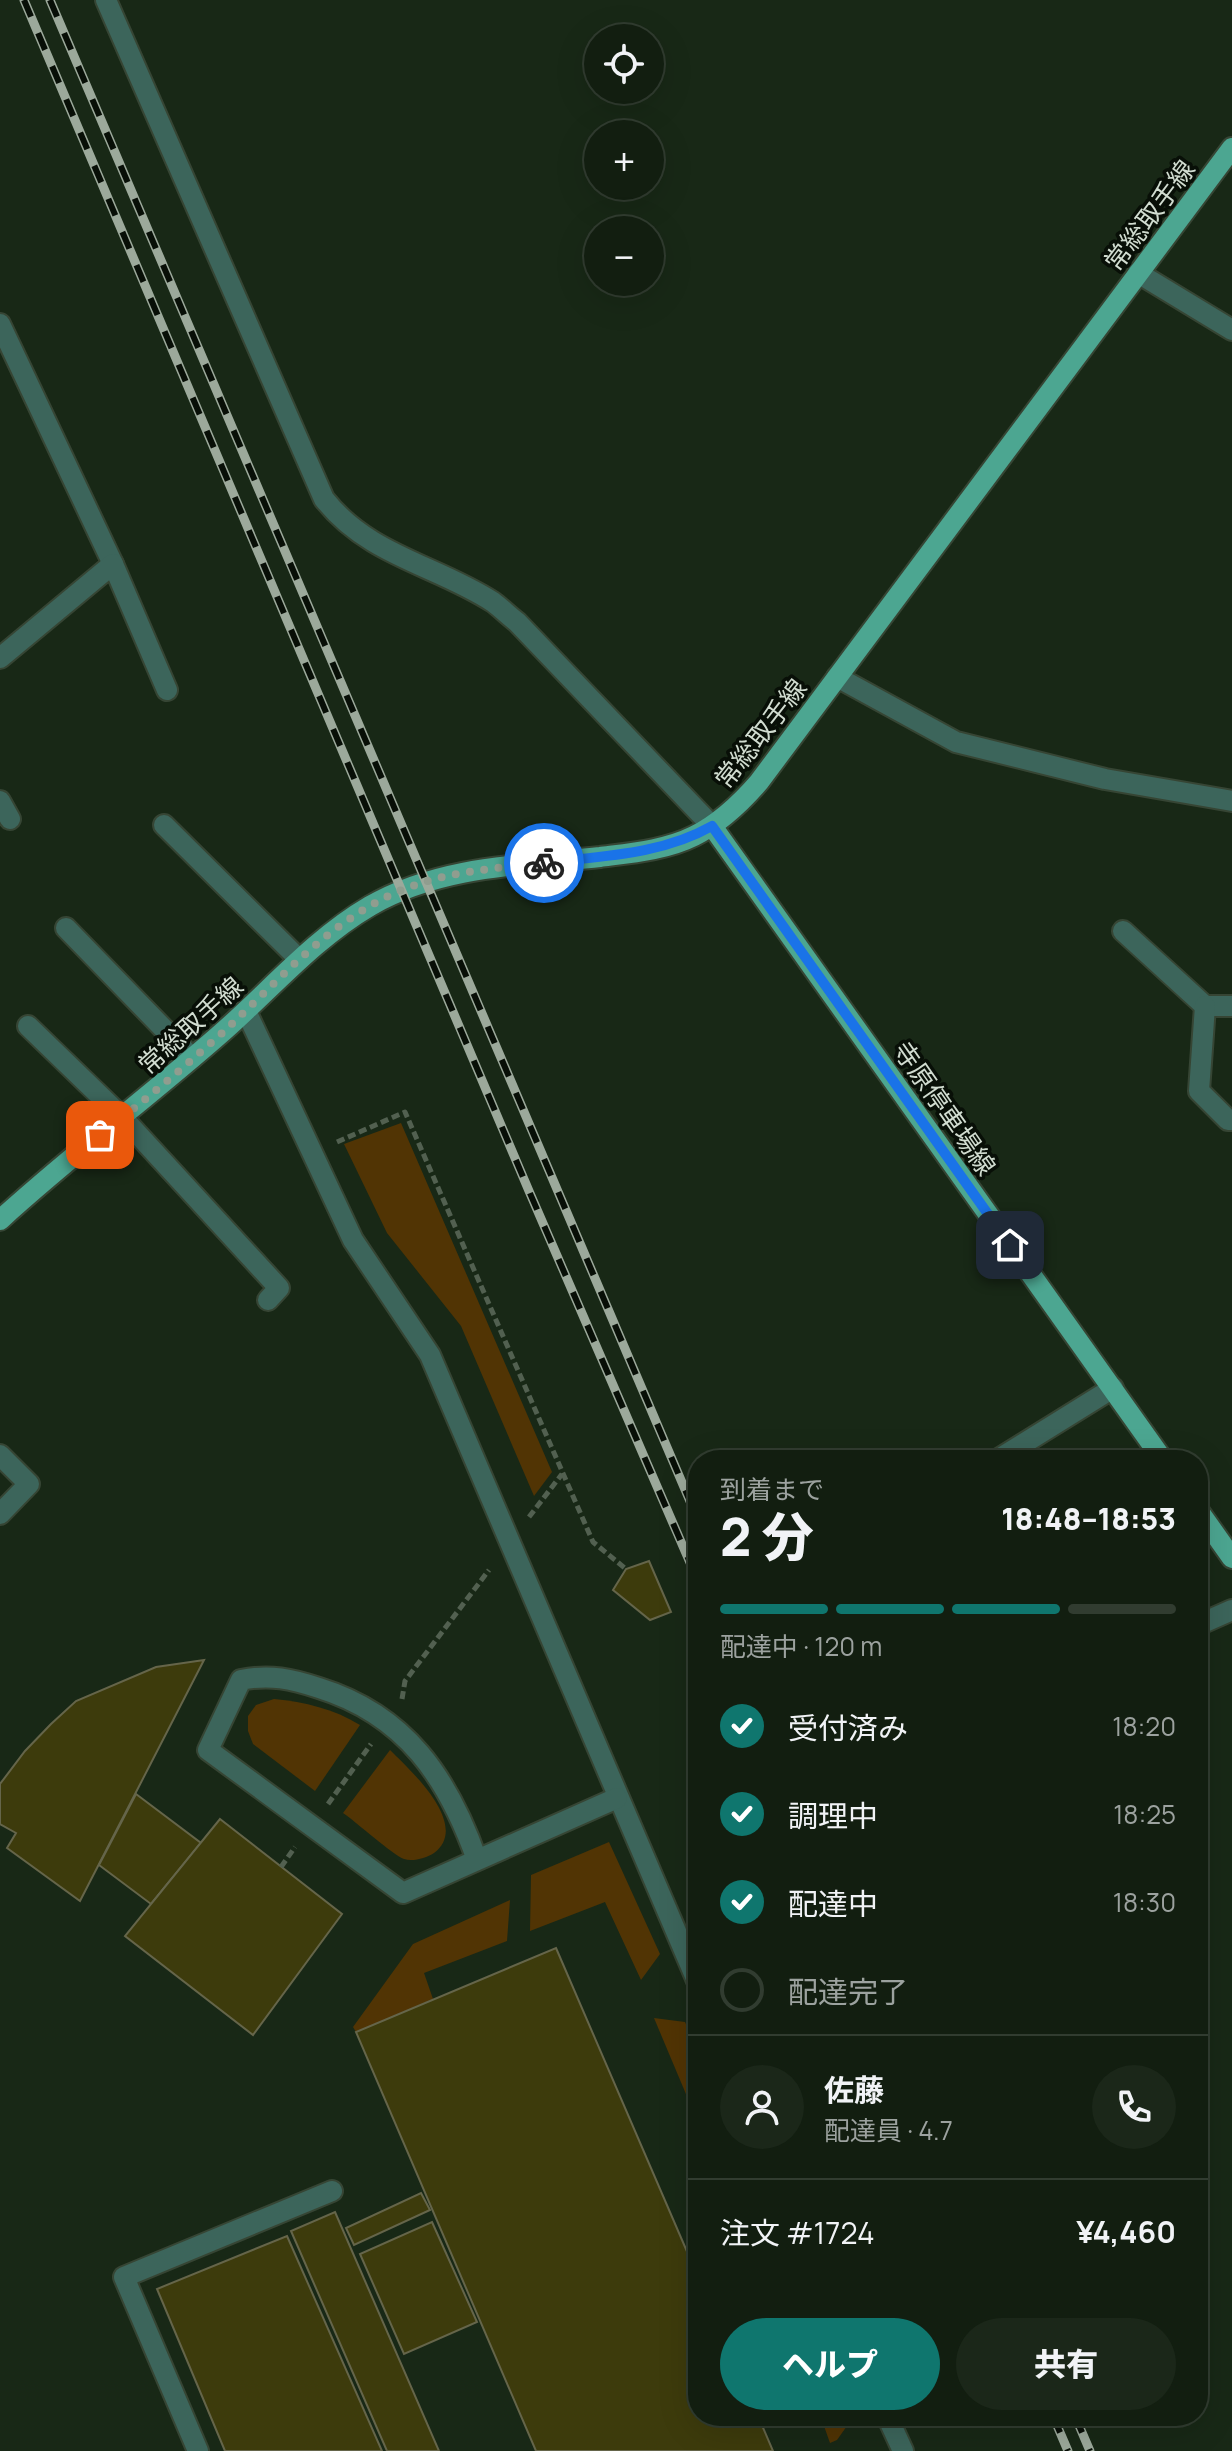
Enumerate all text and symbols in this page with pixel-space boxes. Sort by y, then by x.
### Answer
map controls [584,24,664,296]
button: locate [584,24,664,104]
button: + [584,120,664,200]
street label: 常総取手線 [1096,152,1202,278]
button: − [584,216,664,296]
street label: 常総取手線 [706,671,814,795]
courier [504,823,584,903]
icon: bike [522,841,566,885]
street label: 常総取手線 [130,968,250,1082]
street label: 寺原停車場線 [886,1034,1004,1182]
pin [66,1101,134,1169]
icon: bag [78,1113,122,1157]
pin [976,1211,1044,1279]
icon: home [988,1223,1032,1267]
text: 到着まで [720,1471,824,1507]
text: 18:48–18:53 [1001,1498,1176,1539]
text: 2 分 [720,1501,814,1572]
text: 配達中 · 120 m [720,1628,882,1664]
icon: check [720,1704,764,1748]
text: 受付済み [788,1707,908,1748]
text: 18:20 [1112,1708,1176,1744]
icon: check [720,1792,764,1836]
text: 調理中 [788,1795,878,1836]
text: 18:25 [1113,1796,1176,1832]
icon: check [720,1880,764,1924]
text: 配達中 [788,1883,878,1924]
text: 18:30 [1113,1884,1176,1920]
text: 配達完了 [788,1971,908,2012]
button: person [720,2065,804,2149]
button: phone [1092,2065,1176,2149]
text: 佐藤 [824,2069,884,2110]
text: 配達員 · 4.7 [824,2112,953,2148]
text: ¥4,460 [1076,2211,1176,2252]
text: 注文 #1724 [720,2212,875,2253]
button: ヘルプ [720,2318,940,2410]
button: 共有 [956,2318,1176,2410]

